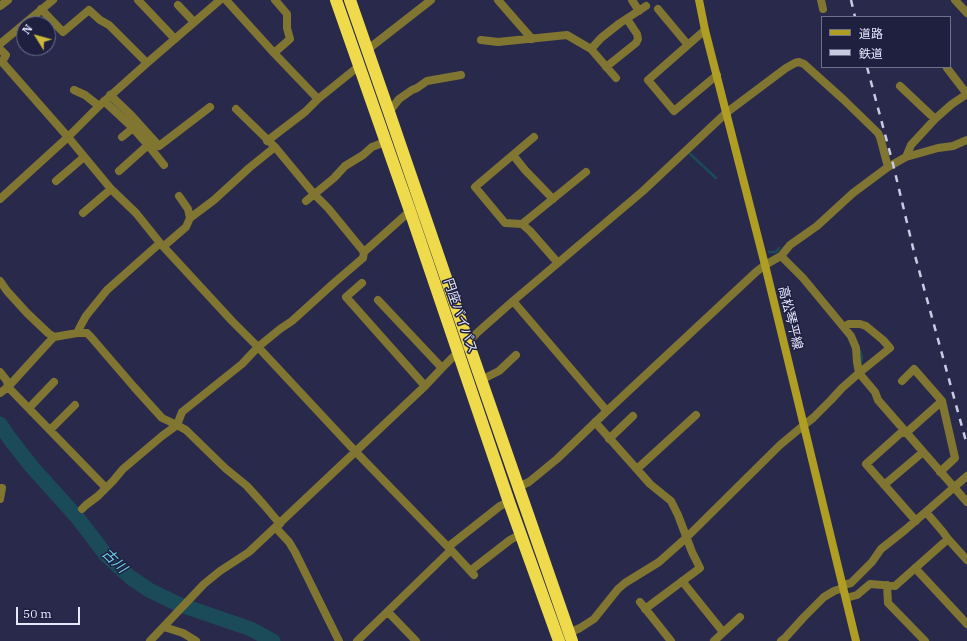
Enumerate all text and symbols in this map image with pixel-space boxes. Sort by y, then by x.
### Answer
north arrow [16,16,56,56]
legend [821,16,951,68]
text: N [19,22,35,37]
text: 道路 [859,26,883,41]
text: 鉄道 [859,46,883,61]
street label: 円座バイパス [440,277,480,355]
street label: 高松琴平線 [775,285,805,351]
water label: 古川 [98,545,130,577]
scale bar [18,599,82,625]
text: 50 m [23,606,52,621]

